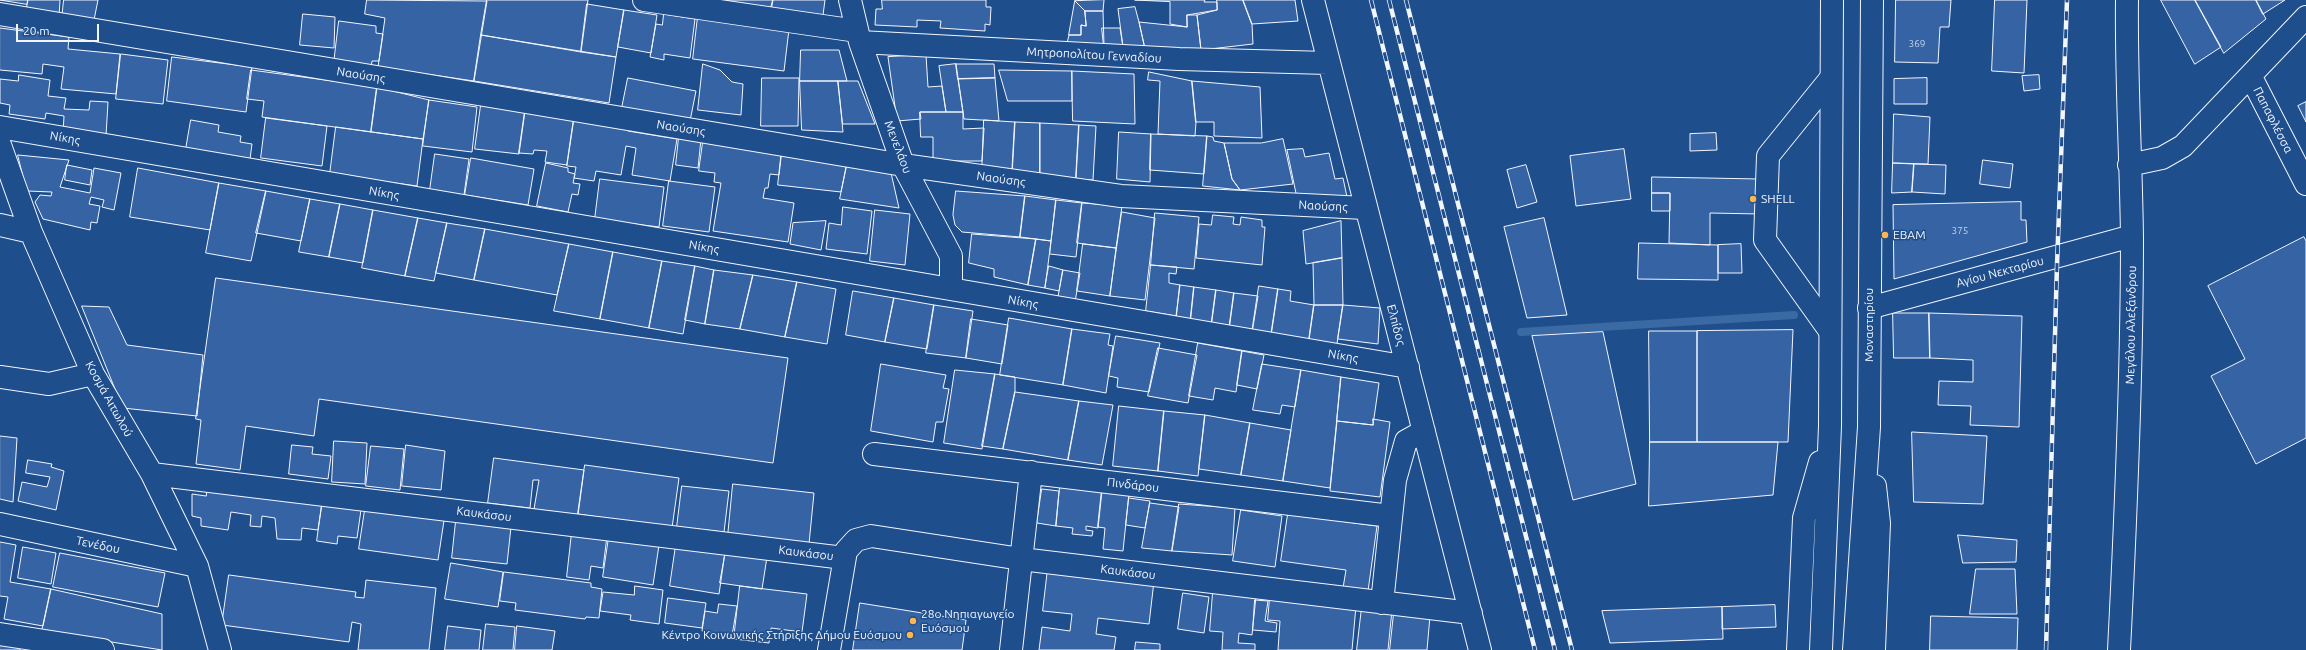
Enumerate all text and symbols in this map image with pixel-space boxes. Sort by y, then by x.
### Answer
scale bar [18,16,101,42]
text: 20 m [23,24,50,37]
house number: 369 [1909,38,1925,50]
street label: Μητροπολίτου Γενναδίου [1026,44,1162,66]
street label: Ναούσης [336,64,386,86]
street label: Παπαφλέσσα [2250,84,2296,156]
street label: Ναούσης [656,117,706,139]
street label: Μενελάου [881,119,915,175]
street label: Νίκης [49,128,81,148]
street label: Ναούσης [976,168,1026,190]
street label: Νίκης [368,183,400,203]
place label: SHELL [1761,192,1795,206]
marker: SHELL [1748,194,1758,204]
street label: Ναούσης [1298,198,1348,214]
house number: 375 [1952,225,1968,237]
place label: ΕΒΑΜ [1893,228,1926,242]
marker: ΕΒΑΜ [1880,230,1890,240]
street label: Νίκης [688,237,720,257]
street label: Αγίου Νεκταρίου [1954,253,2046,291]
street label: Μεγάλου Αλεξάνδρου [2123,266,2139,384]
street label: Μοναστηρίου [1862,288,1876,362]
street label: Νίκης [1007,292,1039,312]
street label: Ελπίδος [1384,303,1408,347]
street label: Νίκης [1327,346,1359,366]
street label: Κοσμά Αιτωλού [82,359,136,439]
street label: Πινδάρου [1106,475,1160,495]
street label: Καυκάσου [456,503,512,525]
street label: Τενέδου [75,533,121,557]
street label: Καυκάσου [778,542,834,564]
street label: Καυκάσου [1100,561,1156,583]
place label: 28ο Νηπιαγωγείο Ευόσμου [921,607,1015,635]
marker: 28ο Νηπιαγωγείο Ευόσμου [908,616,918,626]
place label: Κέντρο Κοινωνικής Στήριξης Δήμου Ευόσμου [662,628,902,642]
marker: Κέντρο Κοινωνικής Στήριξης Δήμου Ευόσμου [905,630,915,640]

